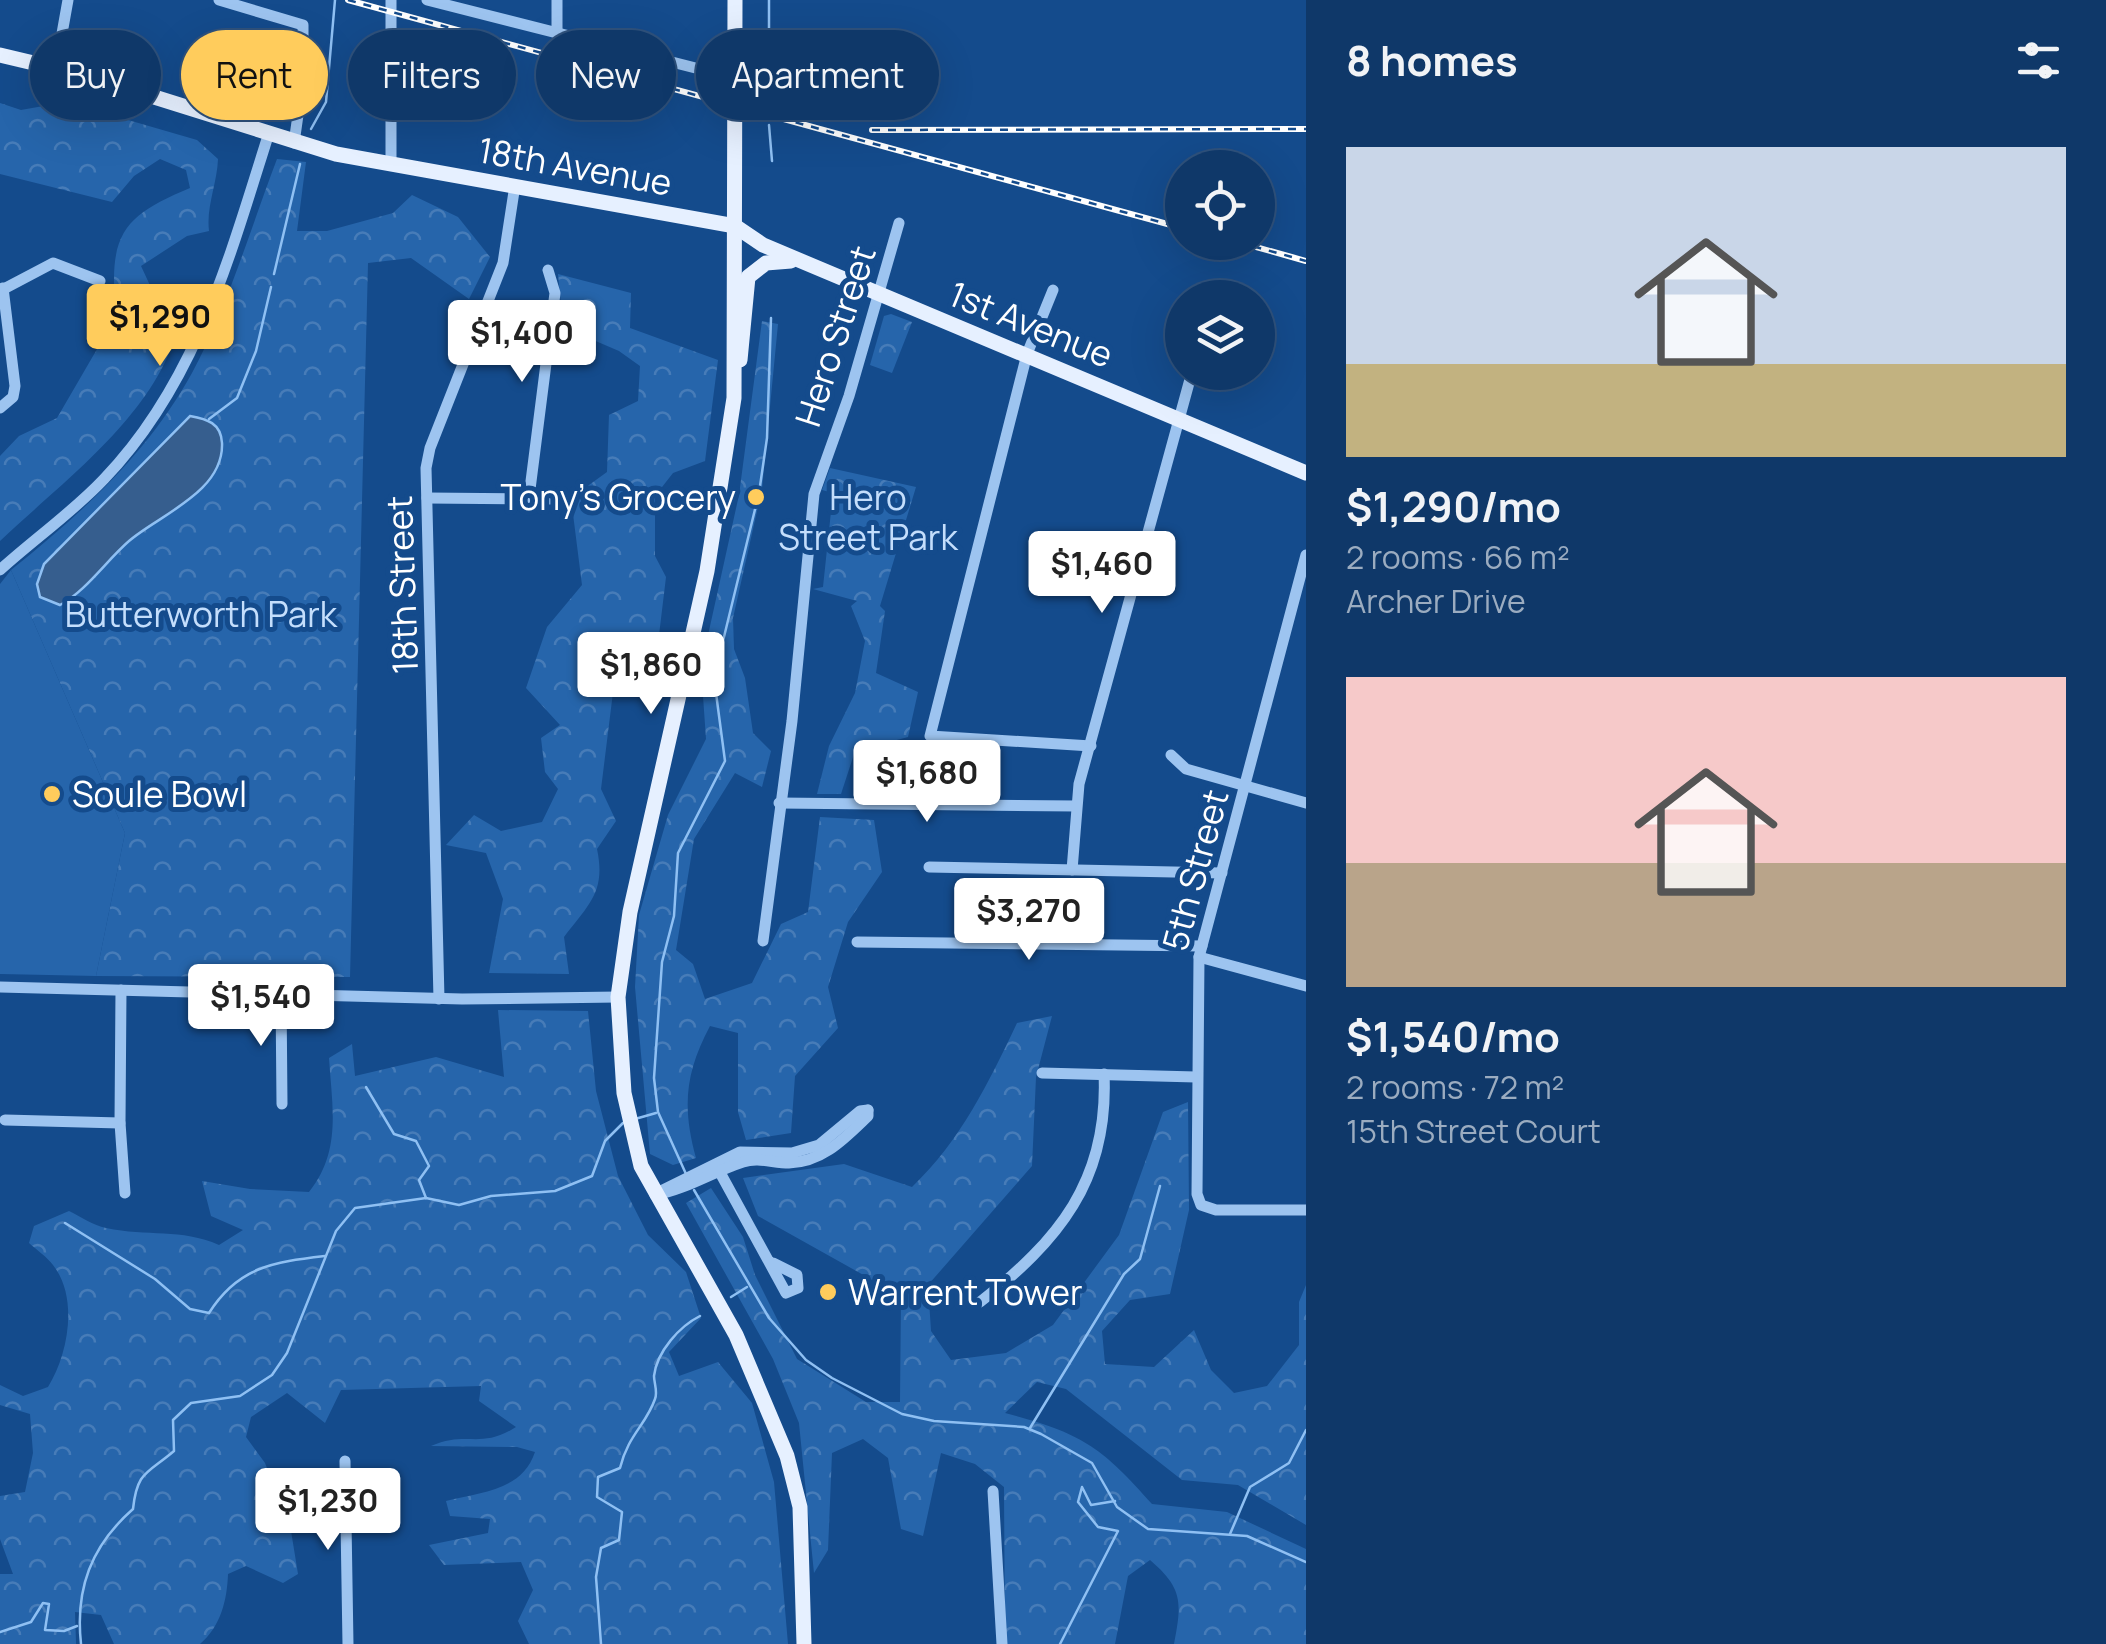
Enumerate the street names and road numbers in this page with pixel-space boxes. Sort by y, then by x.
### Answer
street label: 18th Avenue [475,125,675,207]
street label: Hero Street [783,240,887,432]
street label: 1st Avenue [942,269,1120,379]
street label: 18th Street [375,495,429,675]
street label: 5th Street [1150,784,1240,956]

